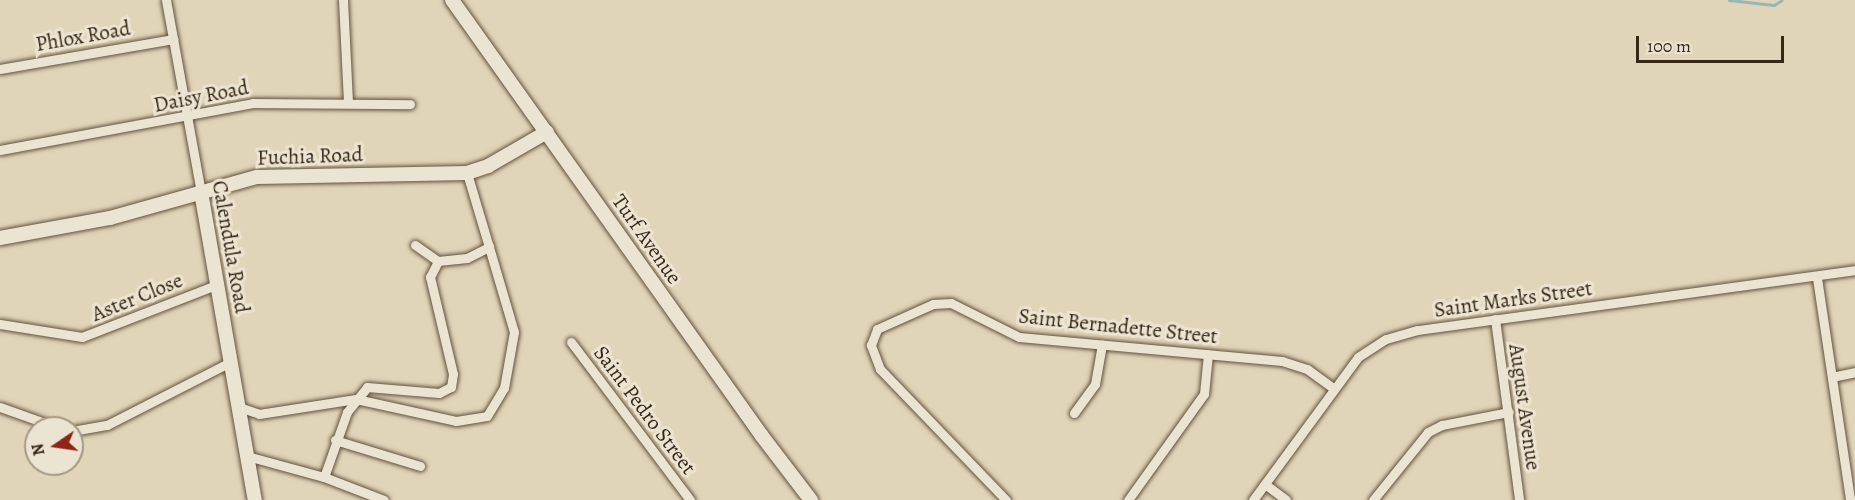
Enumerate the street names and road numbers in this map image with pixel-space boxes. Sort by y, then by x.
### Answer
street label: Phlox Road [34,15,132,57]
street label: Daisy Road [151,74,251,118]
street label: Fuchia Road [257,142,363,170]
street label: Calendula Road [207,179,255,315]
street label: Turf Avenue [607,189,687,289]
street label: Aster Close [88,267,186,327]
street label: Saint Marks Street [1432,275,1594,323]
street label: Saint Bernadette Street [1017,303,1219,349]
street label: Saint Pedro Street [588,341,702,479]
street label: August Avenue [1504,342,1546,472]

